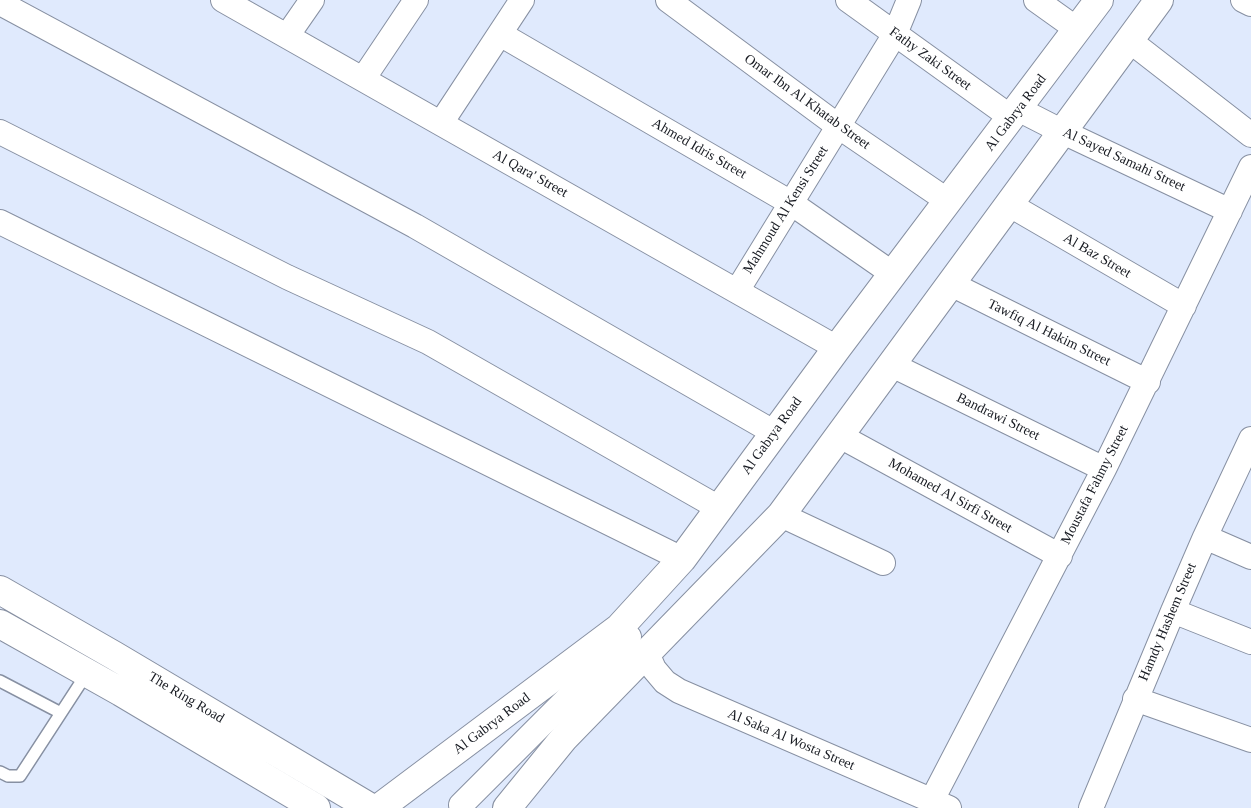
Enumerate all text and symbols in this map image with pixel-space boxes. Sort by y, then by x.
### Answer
street label: Fathy Zaki Street [883,21,977,97]
street label: Omar Ibn Al Khatab Street [736,47,878,157]
street label: Al Gabrya Road [980,70,1052,156]
street label: Ahmed Idris Street [645,113,753,185]
street label: Al Sayed Samahi Street [1055,122,1193,198]
street label: Mahmoud Al Kensi Street [737,138,835,282]
street label: Al Qara' Street [487,145,573,203]
street label: Al Baz Street [1058,229,1136,283]
street label: Tawfiq Al Hakim Street [981,294,1117,372]
street label: Bandrawi Street [950,388,1046,446]
street label: Al Gabrya Road [737,392,807,480]
street label: Moustafa Fahmy Street [1054,416,1136,554]
street label: Mohamed Al Sirfi Street [881,453,1019,539]
street label: Hamdy Hashem Street [1133,554,1203,690]
street label: The Ring Road [143,667,229,729]
street label: Al Gabrya Road [449,688,535,760]
street label: Al Saka Al Wosta Street [720,703,862,777]

